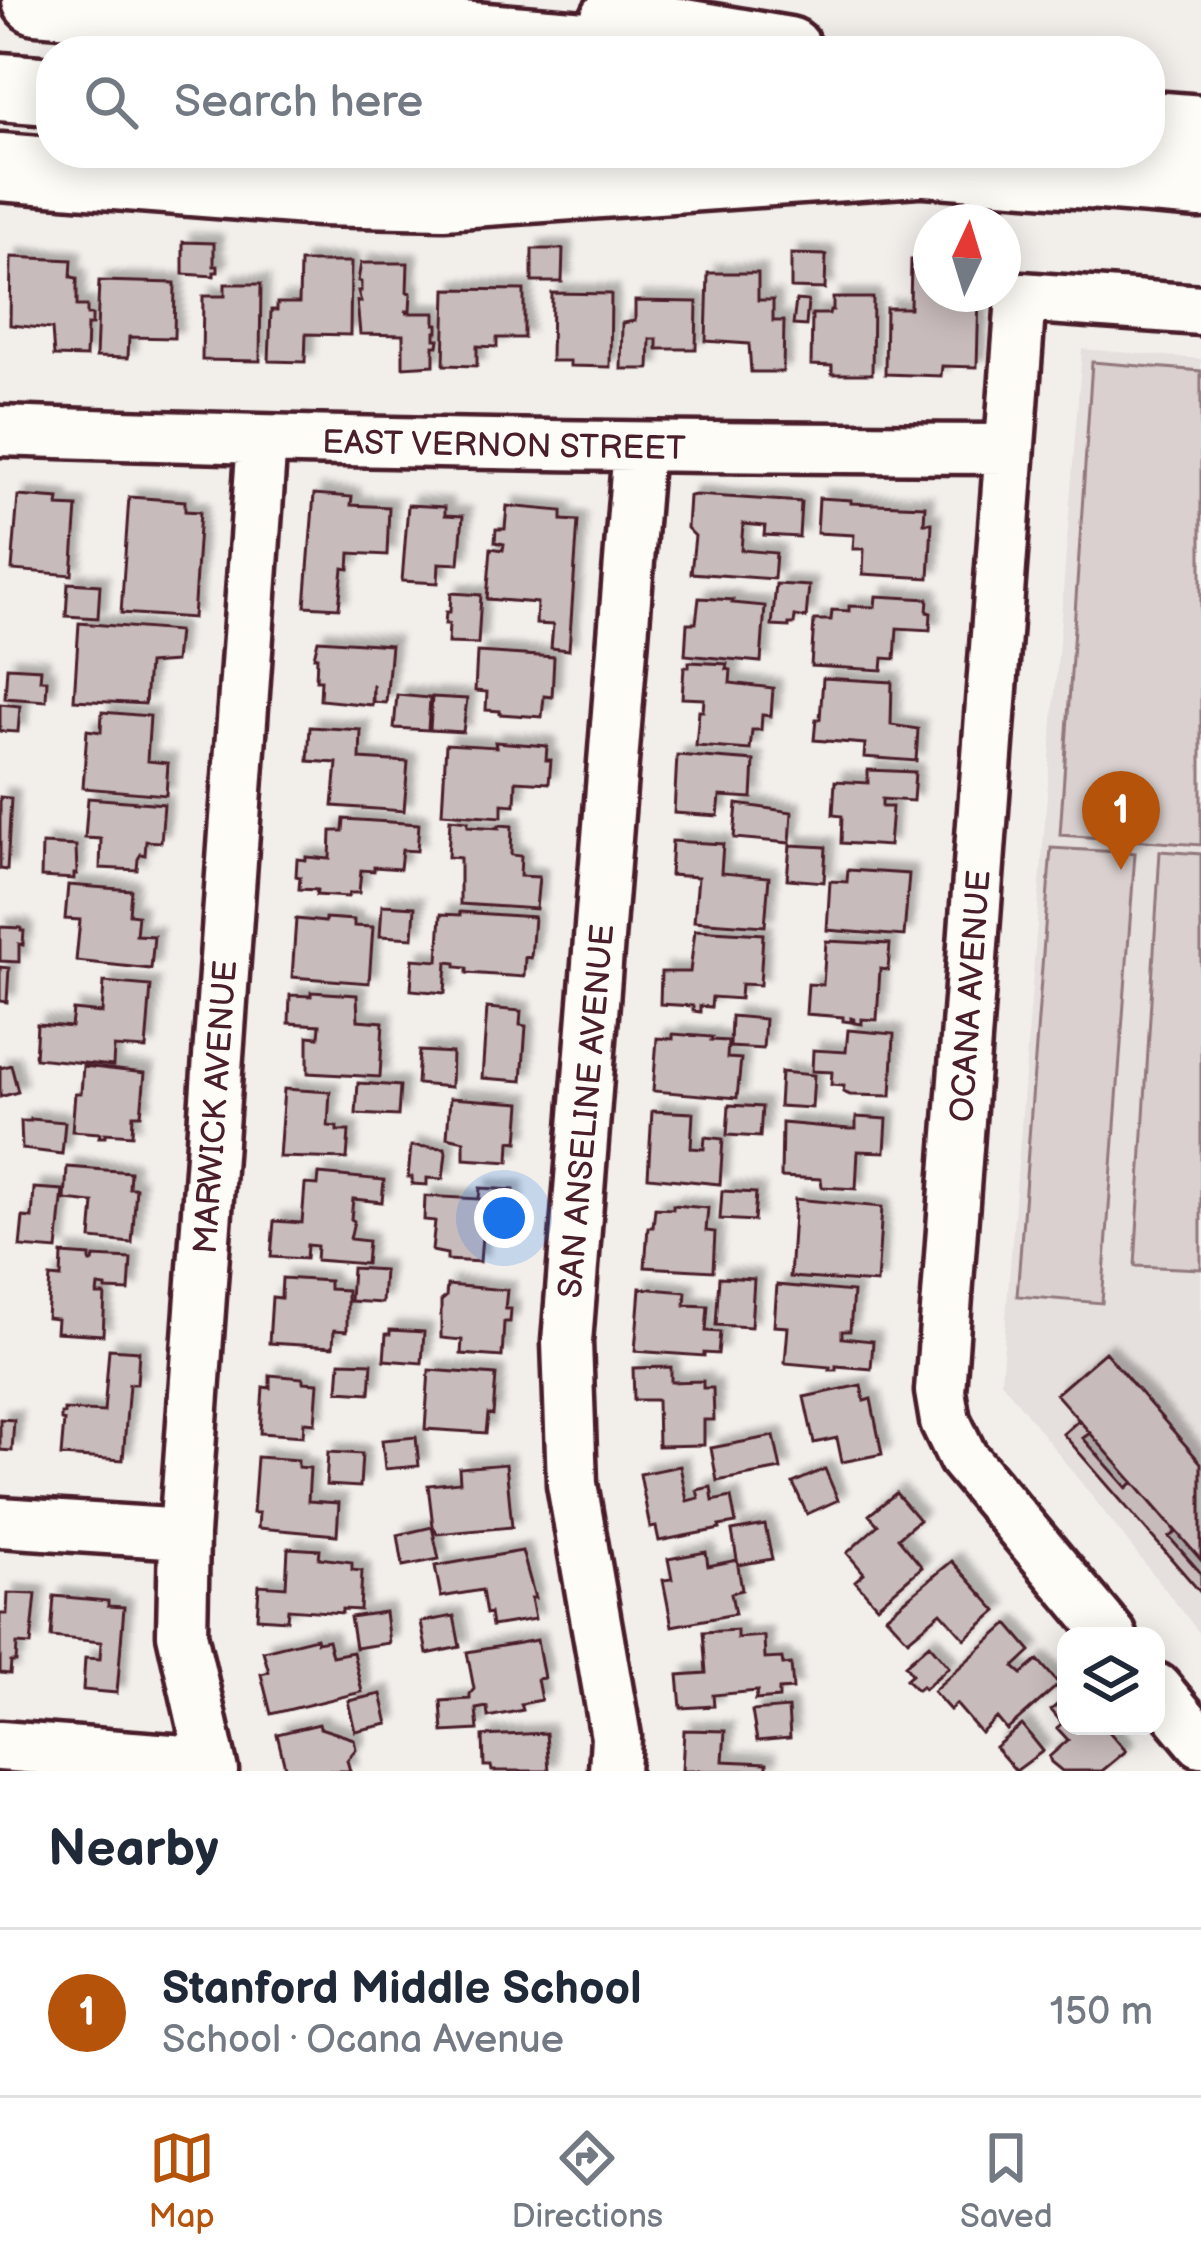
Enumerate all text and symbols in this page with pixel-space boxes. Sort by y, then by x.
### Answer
search box [36,36,1165,168]
icon: search [78,69,144,135]
text: Search here [174,75,423,130]
north arrow [913,204,1021,312]
street label: EAST VERNON STREET [322,423,686,469]
pin: 1 [1082,771,1160,870]
street label: OCANA AVENUE [942,869,1000,1124]
street label: SAN ANSELINE AVENUE [551,922,623,1300]
street label: MARWICK AVENUE [186,959,246,1255]
your location [474,1188,534,1248]
map controls [1057,1627,1165,1735]
button: layers [1057,1627,1165,1735]
text: Nearby [48,1819,219,1880]
text: Stanford Middle School [162,1962,642,2017]
text: 1 [79,1989,95,2036]
text: 150 m [1050,1989,1153,2036]
text: School · Ocana Avenue [162,2017,564,2064]
tab: Map [148,2125,215,2237]
tab: Directions [511,2125,663,2237]
tab: Saved [960,2125,1053,2237]

